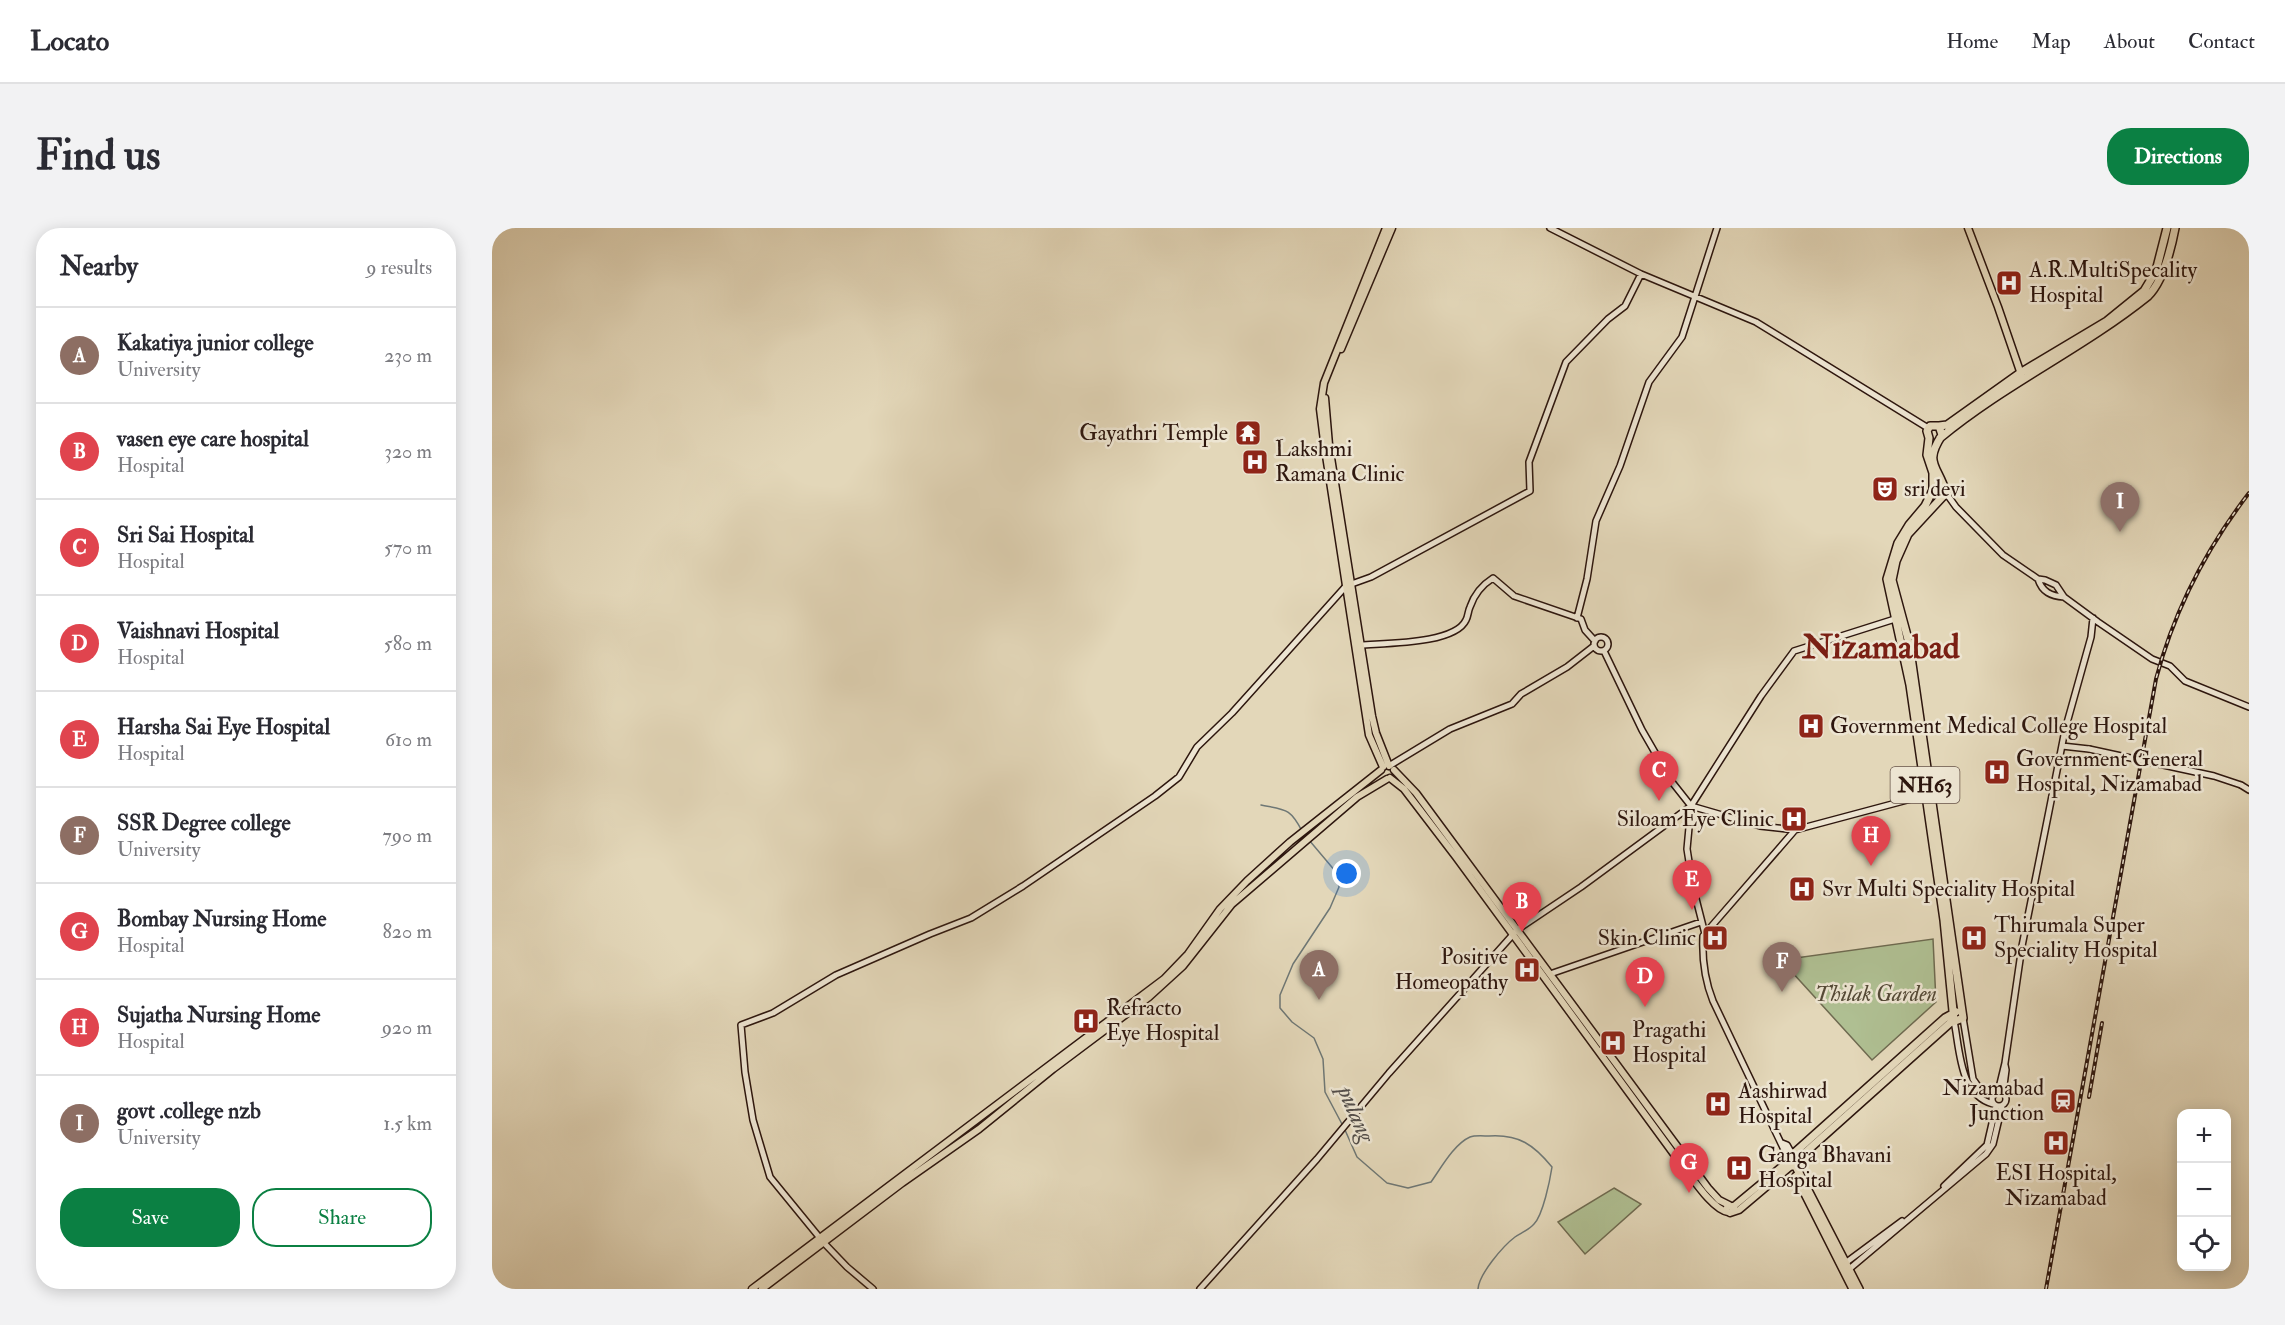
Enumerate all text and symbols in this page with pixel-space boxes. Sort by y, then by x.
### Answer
text: Locato [30,24,109,59]
text: Home [1946,28,1998,55]
text: Map [2031,28,2071,55]
text: About [2104,28,2155,55]
text: Contact [2188,28,2255,55]
button: Directions [2107,128,2249,185]
text: Find us [36,130,160,182]
text: Nearby [60,251,138,283]
text: 9 results [366,255,432,280]
place label: A.R.MultiSpecality Hospital [2028,256,2198,310]
hospital icon: A.R.MultiSpecality Hospital [1994,268,2024,298]
text: Kakatiya junior college [117,329,314,357]
text: A [73,343,86,368]
text: 230 m [384,343,432,368]
text: University [117,357,200,382]
temple icon: Gayathri Temple [1233,418,1263,448]
place label: Gayathri Temple [1079,419,1228,448]
text: vasen eye care hospital [117,425,309,453]
place label: Lakshmi Ramana Clinic [1275,435,1405,488]
text: B [73,439,86,464]
text: 320 m [384,439,432,464]
hospital icon: Lakshmi Ramana Clinic [1240,447,1270,477]
text: Hospital [117,453,185,478]
theatre icon: sri devi [1870,474,1900,504]
place label: sri devi [1904,475,1966,503]
pin: I [2100,482,2140,532]
text: Sri Sai Hospital [117,521,254,549]
text: C [72,535,87,560]
text: 570 m [384,535,432,560]
text: Hospital [117,549,185,574]
text: Vaishnavi Hospital [117,617,279,645]
district label: Nizamabad [1801,626,1960,669]
text: D [71,631,88,656]
text: 580 m [384,631,432,656]
text: Hospital [117,645,185,670]
hospital icon: Government Medical College Hospital [1796,711,1826,741]
place label: Government Medical College Hospital [1830,712,2167,741]
text: Harsha Sai Eye Hospital [117,713,330,741]
text: E [72,727,87,752]
text: 610 m [385,727,432,752]
text: Hospital [117,741,185,766]
place label: Government General Hospital, Nizamabad [2016,745,2204,799]
pin: C [1640,752,1678,801]
hospital icon: Government General Hospital, Nizamabad [1982,757,2012,787]
road number: NH63 [1890,767,1960,803]
hospital icon: Siloam Eye Clinic [1779,804,1809,834]
place label: Siloam Eye Clinic [1617,805,1774,833]
text: SSR Degree college [117,809,291,837]
pin: H [1852,816,1890,866]
text: F [73,823,86,848]
text: 790 m [383,823,432,848]
text: University [117,837,200,862]
your location [1332,859,1361,888]
pin: E [1672,860,1712,910]
hospital icon: Svr Multi Speciality Hospital [1787,874,1817,904]
place label: Svr Multi Speciality Hospital [1822,875,2076,904]
pin: B [1502,882,1542,932]
text: Bombay Nursing Home [117,905,326,933]
place label: Thirumala Super Speciality Hospital [1994,911,2158,965]
text: G [71,919,88,944]
text: 820 m [382,919,432,944]
hospital icon: Skin Clinic [1700,923,1730,953]
hospital icon: Thirumala Super Speciality Hospital [1959,923,1989,953]
place label: Skin Clinic [1598,924,1696,952]
text: Hospital [117,933,185,958]
pin: F [1762,942,1802,992]
place label: Positive Homeopathy [1395,943,1508,997]
pin: A [1300,950,1338,1000]
hospital icon: Positive Homeopathy [1512,955,1542,985]
pin: D [1626,958,1664,1007]
park label: Thilak Garden [1815,980,1937,1008]
place label: Refracto Eye Hospital [1106,994,1220,1048]
text: Sujatha Nursing Home [117,1001,321,1029]
hospital icon: Refracto Eye Hospital [1071,1006,1101,1036]
text: H [71,1015,88,1040]
text: 920 m [382,1015,432,1040]
place label: Pragathi Hospital [1632,1016,1707,1070]
hospital icon: Pragathi Hospital [1598,1028,1628,1058]
text: Hospital [117,1029,185,1054]
place label: Nizamabad Junction [1942,1074,2044,1127]
water label: pulang [1328,1077,1383,1148]
place label: Aashirwad Hospital [1737,1077,1828,1131]
station icon: Nizamabad Junction [2048,1086,2078,1116]
hospital icon: Aashirwad Hospital [1703,1089,1733,1119]
text: govt .college nzb [117,1097,261,1125]
map controls [2177,1109,2231,1271]
button: + [2177,1109,2231,1163]
text: I [75,1111,84,1136]
text: 1.5 km [383,1111,432,1136]
text: University [117,1125,200,1150]
hospital icon: ESI Hospital, Nizamabad [2041,1128,2071,1158]
place label: Ganga Bhavani Hospital [1758,1141,1892,1195]
pin: G [1670,1144,1708,1193]
hospital icon: Ganga Bhavani Hospital [1724,1153,1754,1183]
place label: ESI Hospital, Nizamabad [1995,1159,2117,1212]
button: − [2177,1163,2231,1217]
button: Save [60,1188,240,1247]
button: Share [252,1188,432,1247]
button: locate [2177,1217,2231,1271]

